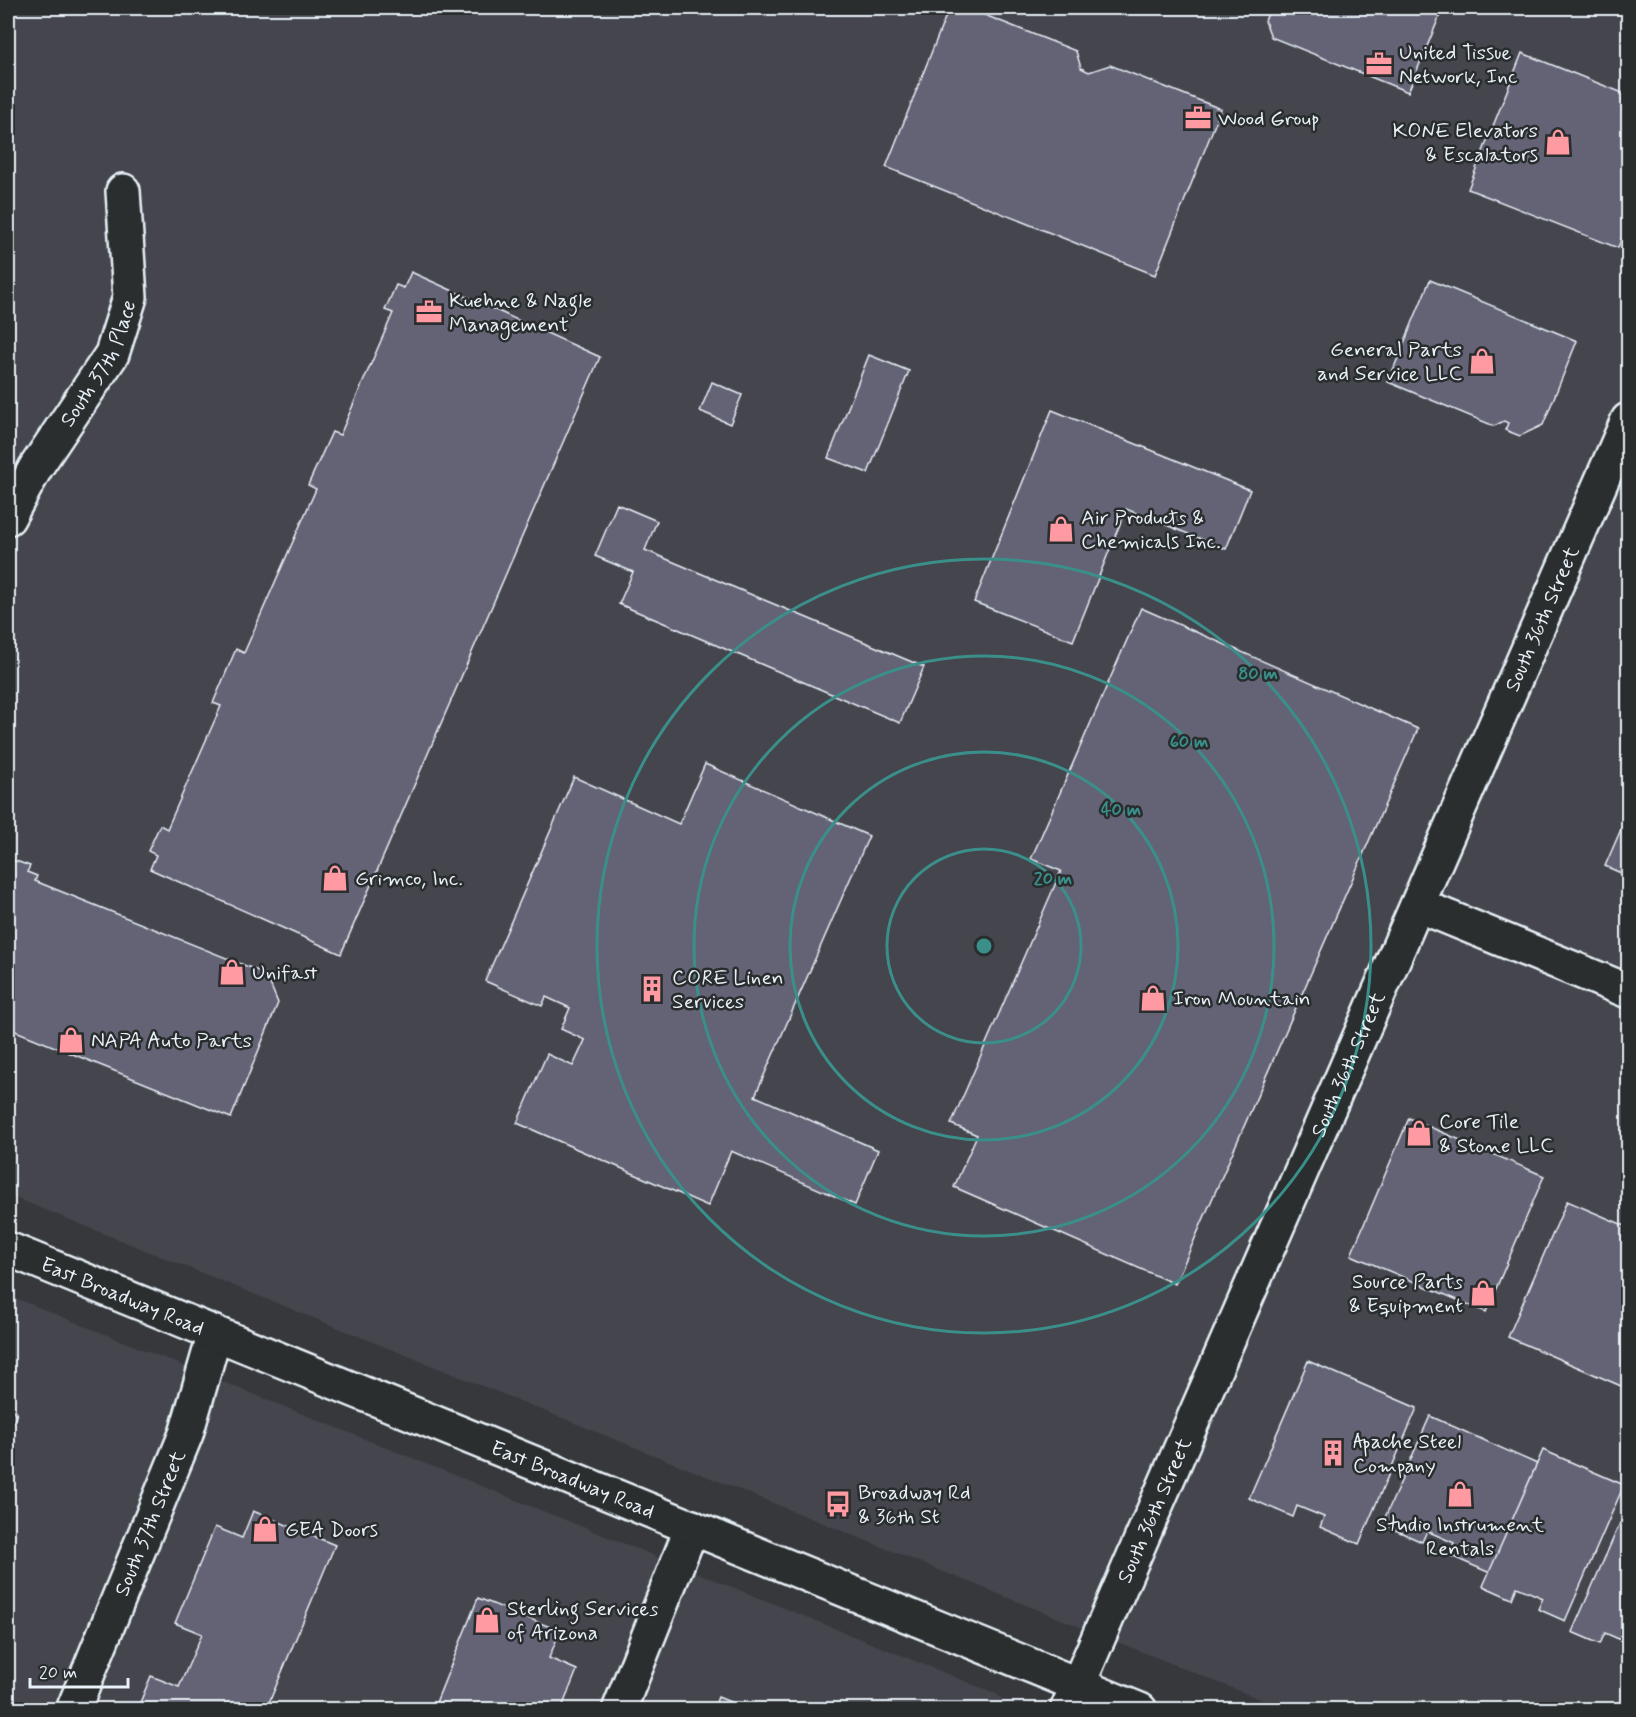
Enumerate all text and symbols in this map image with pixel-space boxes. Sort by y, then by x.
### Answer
place label: United Tissue Network, Inc [1399,39,1518,91]
office icon: United Tissue Network, Inc [1364,49,1394,79]
office icon: Wood Group [1183,103,1213,133]
place label: Wood Group [1218,105,1319,133]
place label: KONE Elevators & Escalators [1393,117,1538,169]
shop icon: KONE Elevators & Escalators [1543,127,1573,157]
place label: Kuehne & Nagle Management [449,287,592,340]
street label: South 37th Place [54,297,143,433]
office icon: Kuehne & Nagle Management [414,297,444,327]
place label: General Parts and Service LLC [1317,336,1462,388]
shop icon: General Parts and Service LLC [1467,346,1497,376]
place label: Air Products & Chemicals Inc. [1081,504,1221,556]
shop icon: Air Products & Chemicals Inc. [1046,514,1076,544]
street label: South 36th Street [1499,541,1587,696]
text: 80 m [1238,662,1278,686]
text: 60 m [1170,730,1208,754]
text: 40 m [1101,798,1141,822]
shop icon: Grimco, Inc. [320,863,350,893]
place label: Grimco, Inc. [355,865,463,893]
text: 20 m [1034,867,1072,891]
centre of rings [974,936,994,956]
shop icon: Unifast [217,957,247,987]
place label: Unifast [252,959,318,987]
place label: CORE Linen Services [672,964,784,1016]
building icon: CORE Linen Services [637,974,667,1004]
shop icon: Iron Mountain [1138,983,1168,1013]
place label: Iron Mountain [1173,985,1311,1013]
street label: South 36th Street [1305,987,1393,1142]
shop icon: NAPA Auto Parts [56,1025,86,1055]
place label: NAPA Auto Parts [91,1027,252,1055]
place label: Core Tile & Stone LLC [1439,1108,1554,1160]
shop icon: Core Tile & Stone LLC [1404,1118,1434,1148]
street label: East Broadway Road [36,1251,208,1343]
place label: Source Parts & Equipment [1349,1268,1463,1320]
shop icon: Source Parts & Equipment [1468,1278,1498,1308]
place label: Apache Steel Company [1353,1428,1461,1480]
street label: South 36th Street [1111,1433,1199,1588]
street label: East Broadway Road [487,1434,659,1526]
building icon: Apache Steel Company [1318,1438,1348,1468]
street label: South 37th Street [108,1446,193,1600]
place label: Broadway Rd & 36th St [858,1479,971,1531]
shop icon: Studio Instrument Rentals [1445,1479,1475,1509]
bus stop icon: Broadway Rd & 36th St [823,1489,853,1519]
place label: Studio Instrument Rentals [1376,1511,1545,1563]
shop icon: GEA Doors [250,1514,280,1544]
place label: GEA Doors [285,1516,378,1544]
place label: Sterling Services of Arizona [507,1595,658,1647]
shop icon: Sterling Services of Arizona [472,1605,502,1635]
scale bar [30,1651,128,1689]
text: 20 m [39,1661,77,1685]

